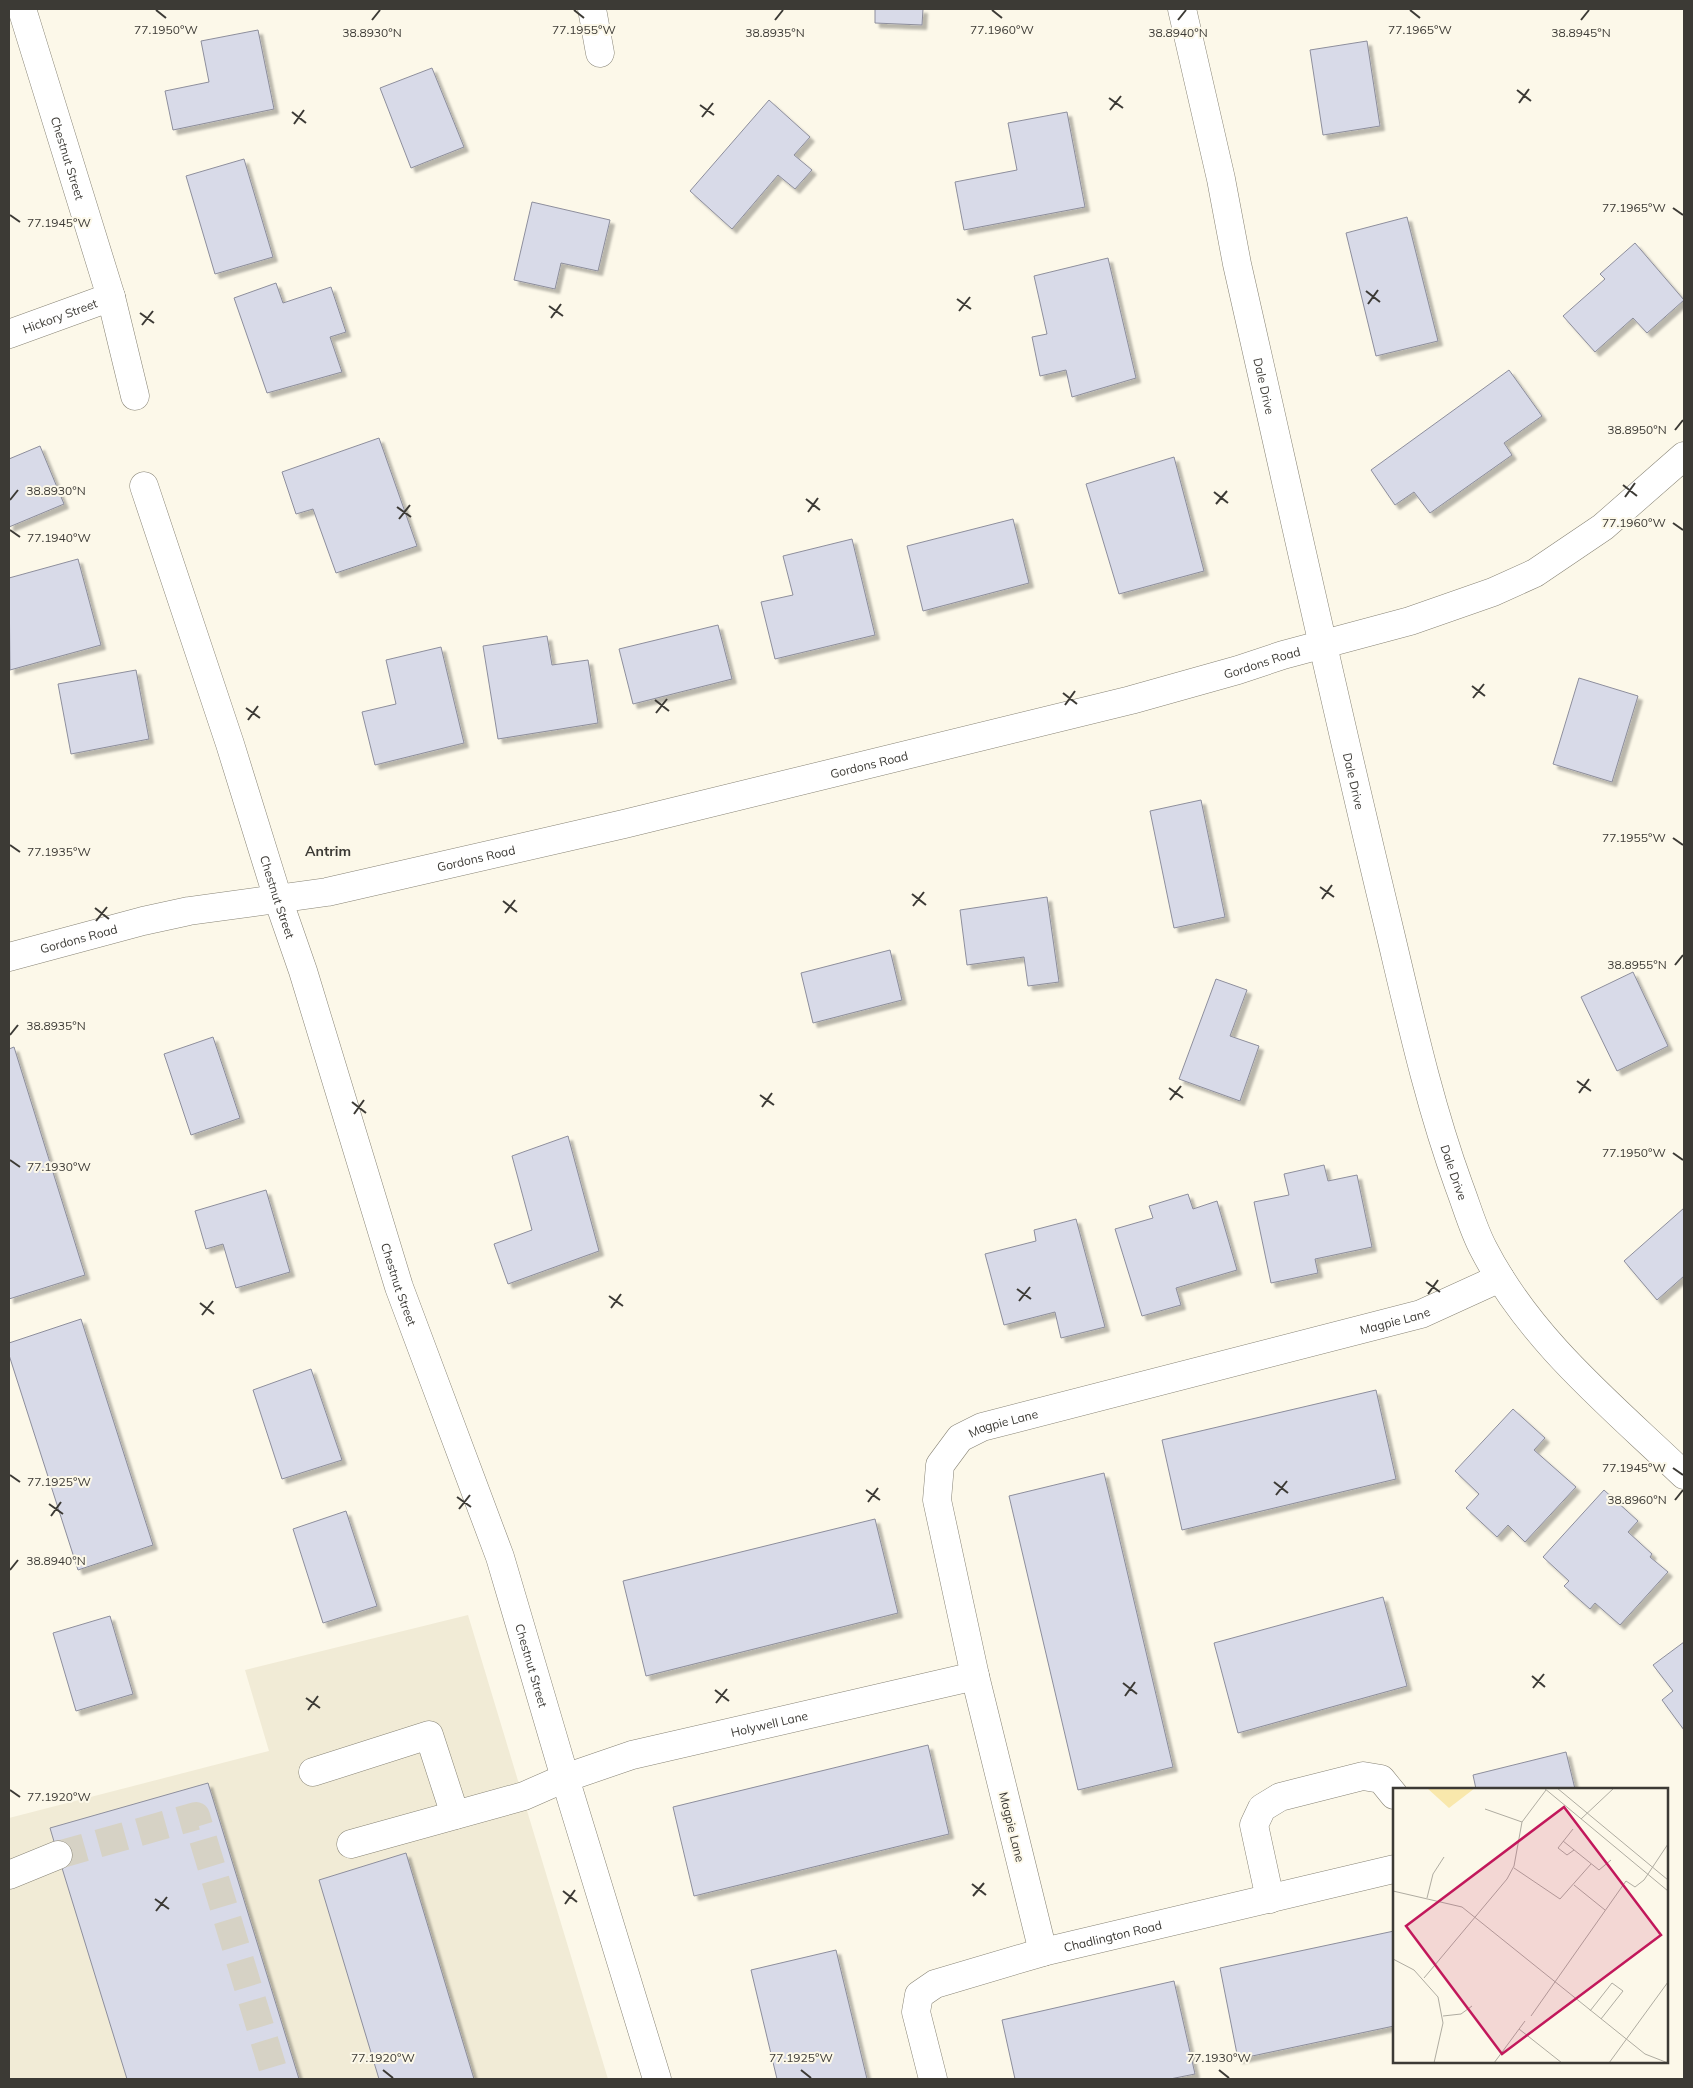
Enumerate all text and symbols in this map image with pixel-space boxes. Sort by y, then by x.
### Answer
text: 77.1950°W [134,22,198,37]
text: 77.1955°W [552,22,616,37]
text: 77.1960°W [970,22,1034,37]
text: 77.1965°W [1388,22,1452,37]
text: 38.8930°N [342,25,402,40]
text: 38.8935°N [745,25,805,40]
text: 38.8940°N [1148,25,1208,40]
text: 38.8945°N [1551,25,1611,40]
street label: Chestnut Street [48,115,88,202]
text: 77.1965°W [1602,200,1666,215]
text: 77.1945°W [27,215,91,230]
street label: Hickory Street [20,295,99,336]
street label: Dale Drive [1251,356,1278,416]
text: 38.8950°N [1607,422,1667,437]
text: 38.8930°N [26,483,86,498]
text: 77.1960°W [1602,515,1666,530]
text: 77.1940°W [27,530,91,545]
street label: Gordons Road [1222,643,1302,681]
street label: Gordons Road [829,747,909,781]
street label: Dale Drive [1340,751,1368,811]
text: 77.1955°W [1602,830,1666,845]
district label: Antrim [305,842,351,860]
street label: Gordons Road [436,842,516,874]
text: 77.1935°W [27,844,91,859]
street label: Chestnut Street [257,853,299,940]
street label: Gordons Road [38,921,119,956]
text: 38.8955°N [1607,957,1667,972]
text: 38.8935°N [26,1018,86,1033]
street label: Dale Drive [1438,1143,1471,1202]
text: 77.1950°W [1602,1145,1666,1160]
text: 77.1930°W [27,1159,91,1174]
street label: Chestnut Street [378,1241,420,1328]
street label: Magpie Lane [1358,1303,1432,1337]
street label: Magpie Lane [966,1405,1039,1440]
text: 77.1945°W [1602,1460,1666,1475]
text: 77.1925°W [27,1474,91,1489]
text: 38.8960°N [1607,1492,1667,1507]
text: 38.8940°N [26,1553,86,1568]
street label: Chestnut Street [513,1622,551,1709]
street label: Holywell Lane [729,1707,809,1740]
inset map [1393,1788,1668,2063]
text: 77.1920°W [27,1789,91,1804]
street label: Magpie Lane [996,1790,1028,1864]
street label: Chadlington Road [1062,1917,1163,1954]
text: 77.1920°W [351,2050,415,2065]
text: 77.1925°W [769,2050,833,2065]
text: 77.1930°W [1187,2050,1251,2065]

